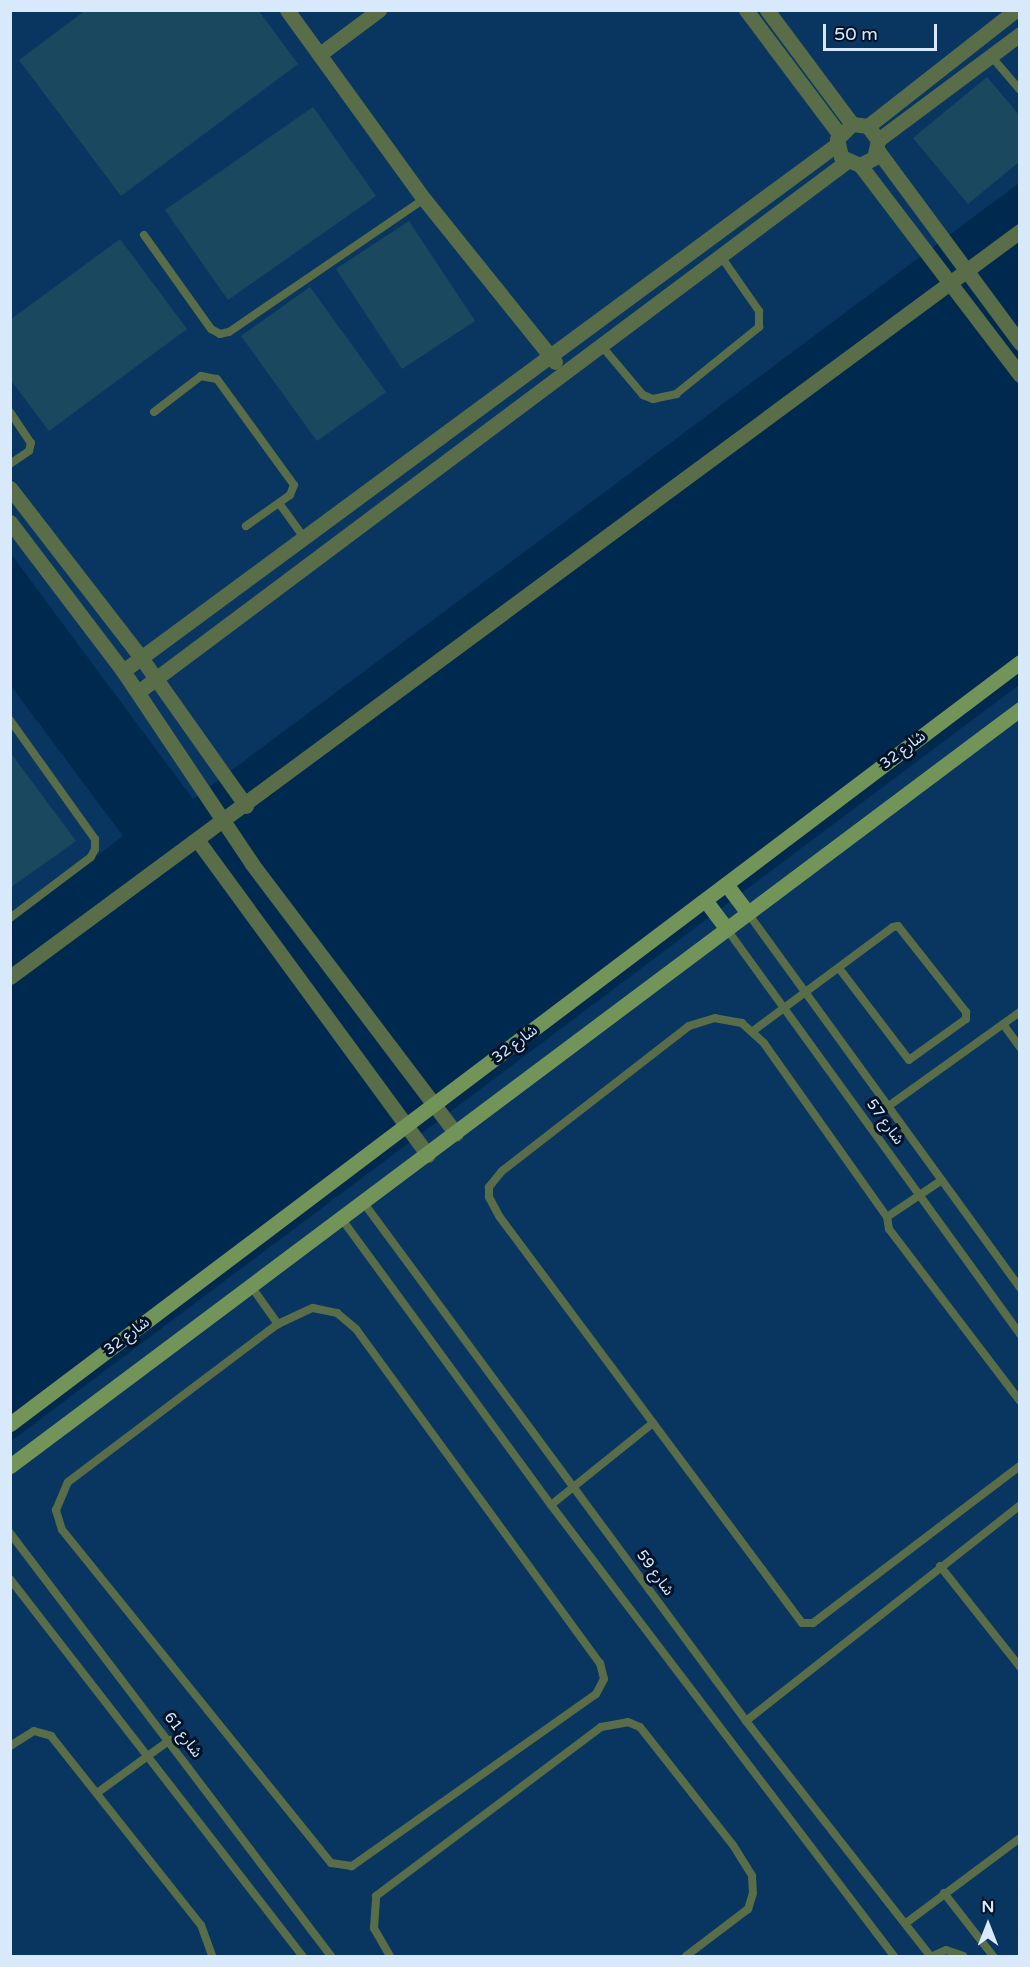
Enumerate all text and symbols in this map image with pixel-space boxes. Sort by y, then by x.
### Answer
scale bar [826,12,940,50]
text: 50 m [834,23,878,45]
street label: شارع 32 [877,727,929,773]
street label: شارع 32 [489,1021,541,1067]
street label: شارع 57 [862,1096,908,1148]
street label: شارع 32 [101,1313,153,1359]
street label: شارع 59 [632,1547,678,1599]
street label: شارع 61 [160,1709,206,1761]
north arrow [958,1895,1018,1955]
text: N [982,1897,994,1917]

